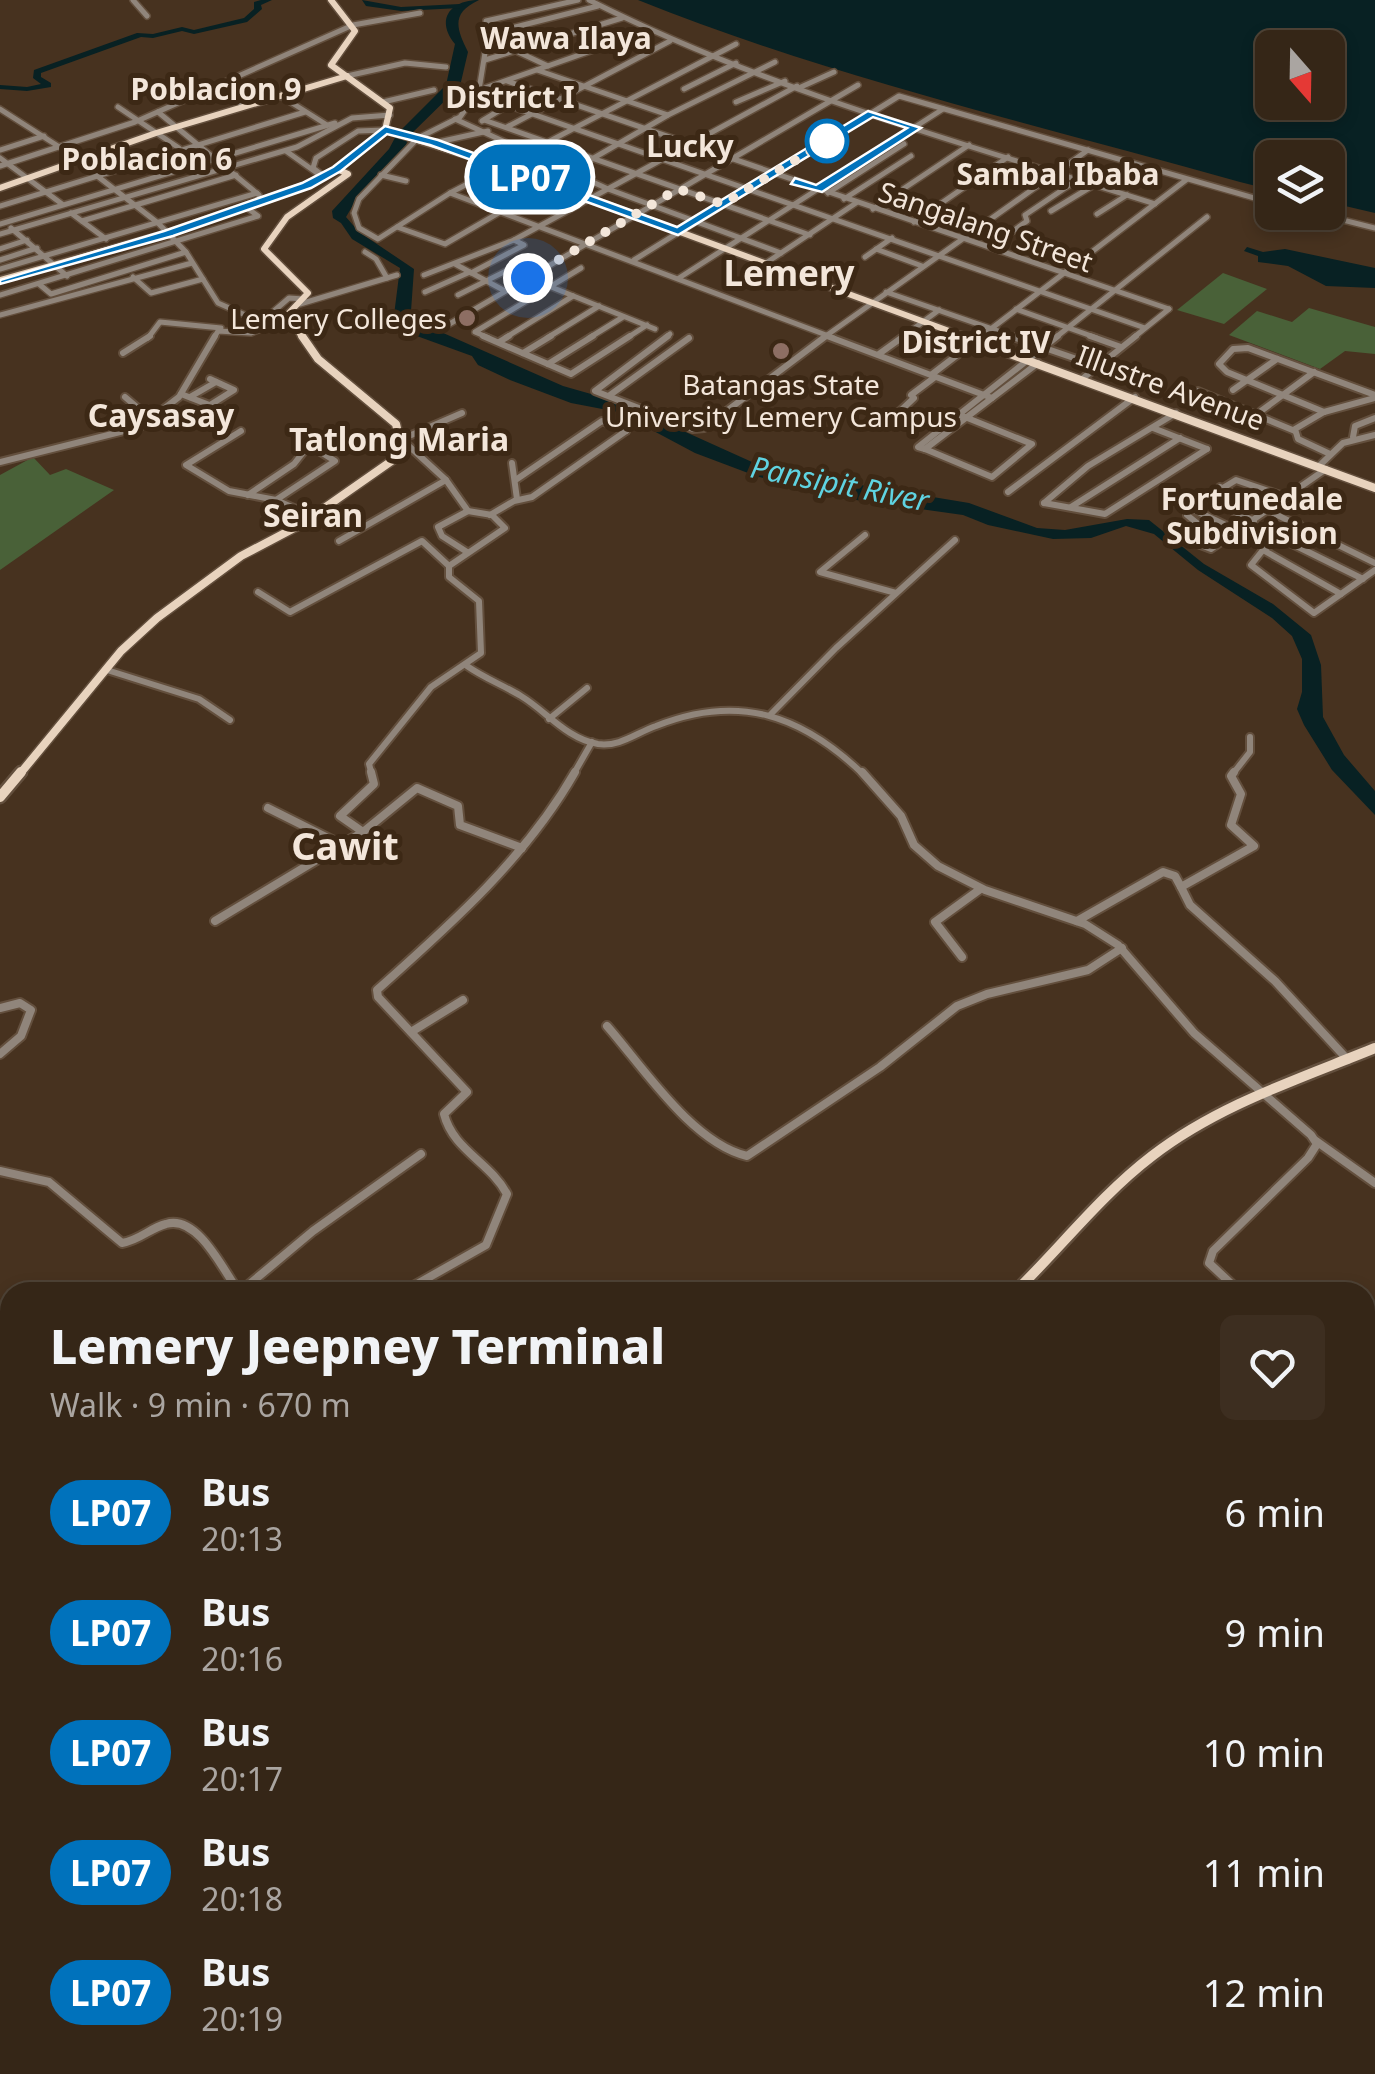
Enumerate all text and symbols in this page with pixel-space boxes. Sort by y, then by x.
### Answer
district label: Wawa Ilaya [480,17,652,58]
north arrow [1255,30,1345,120]
map controls [1255,30,1345,230]
district label: Poblacion 9 [131,68,301,109]
district label: District I [445,76,575,117]
unlabelled marker [806,120,848,162]
district label: Lucky [646,125,735,166]
district label: Poblacion 6 [62,138,232,179]
button: layers [1255,140,1345,230]
line badge: LP07 [460,144,600,210]
district label: Sambal Ibaba [957,153,1159,194]
text: LP07 [489,154,571,201]
street label: Sangalang Street [874,172,1098,280]
district label: Lemery [723,249,855,296]
your location [503,253,553,303]
place label: Lemery Colleges [230,299,447,337]
marker: Lemery Colleges [456,307,478,329]
district label: District IV [902,321,1051,362]
street label: Illustre Avenue [1072,335,1270,439]
marker: Batangas State University Lemery Campus [770,340,792,362]
place label: Batangas State University Lemery Campus [605,365,957,435]
district label: Caysasay [88,393,235,436]
district label: Tatlong Maria [289,417,509,460]
water label: Pansipit River [747,446,934,521]
district label: Fortunedale Subdivision [1161,478,1343,553]
district label: Seiran [263,493,363,536]
district label: Cawit [291,819,399,871]
text: Lemery Jeepney Terminal [50,1313,665,1378]
button: heart [1220,1315,1325,1420]
text: Walk · 9 min · 670 m [50,1383,351,1426]
text: Bus [201,1465,270,1517]
text: 6 min [1225,1486,1325,1538]
text: LP07 [70,1489,151,1536]
text: 20:13 [201,1517,283,1560]
text: Bus [201,1585,270,1637]
text: 9 min [1225,1606,1325,1658]
text: LP07 [70,1609,151,1656]
text: 20:16 [201,1637,283,1680]
text: Bus [201,1705,270,1757]
text: 10 min [1203,1726,1325,1778]
text: LP07 [70,1729,151,1776]
text: 20:17 [201,1757,283,1800]
text: Bus [201,1825,270,1877]
text: 11 min [1203,1846,1325,1898]
text: LP07 [70,1849,151,1896]
text: 20:18 [201,1877,283,1920]
text: Bus [201,1945,270,1997]
text: 12 min [1203,1966,1325,2018]
text: LP07 [70,1969,151,2016]
text: 20:19 [201,1997,283,2040]

